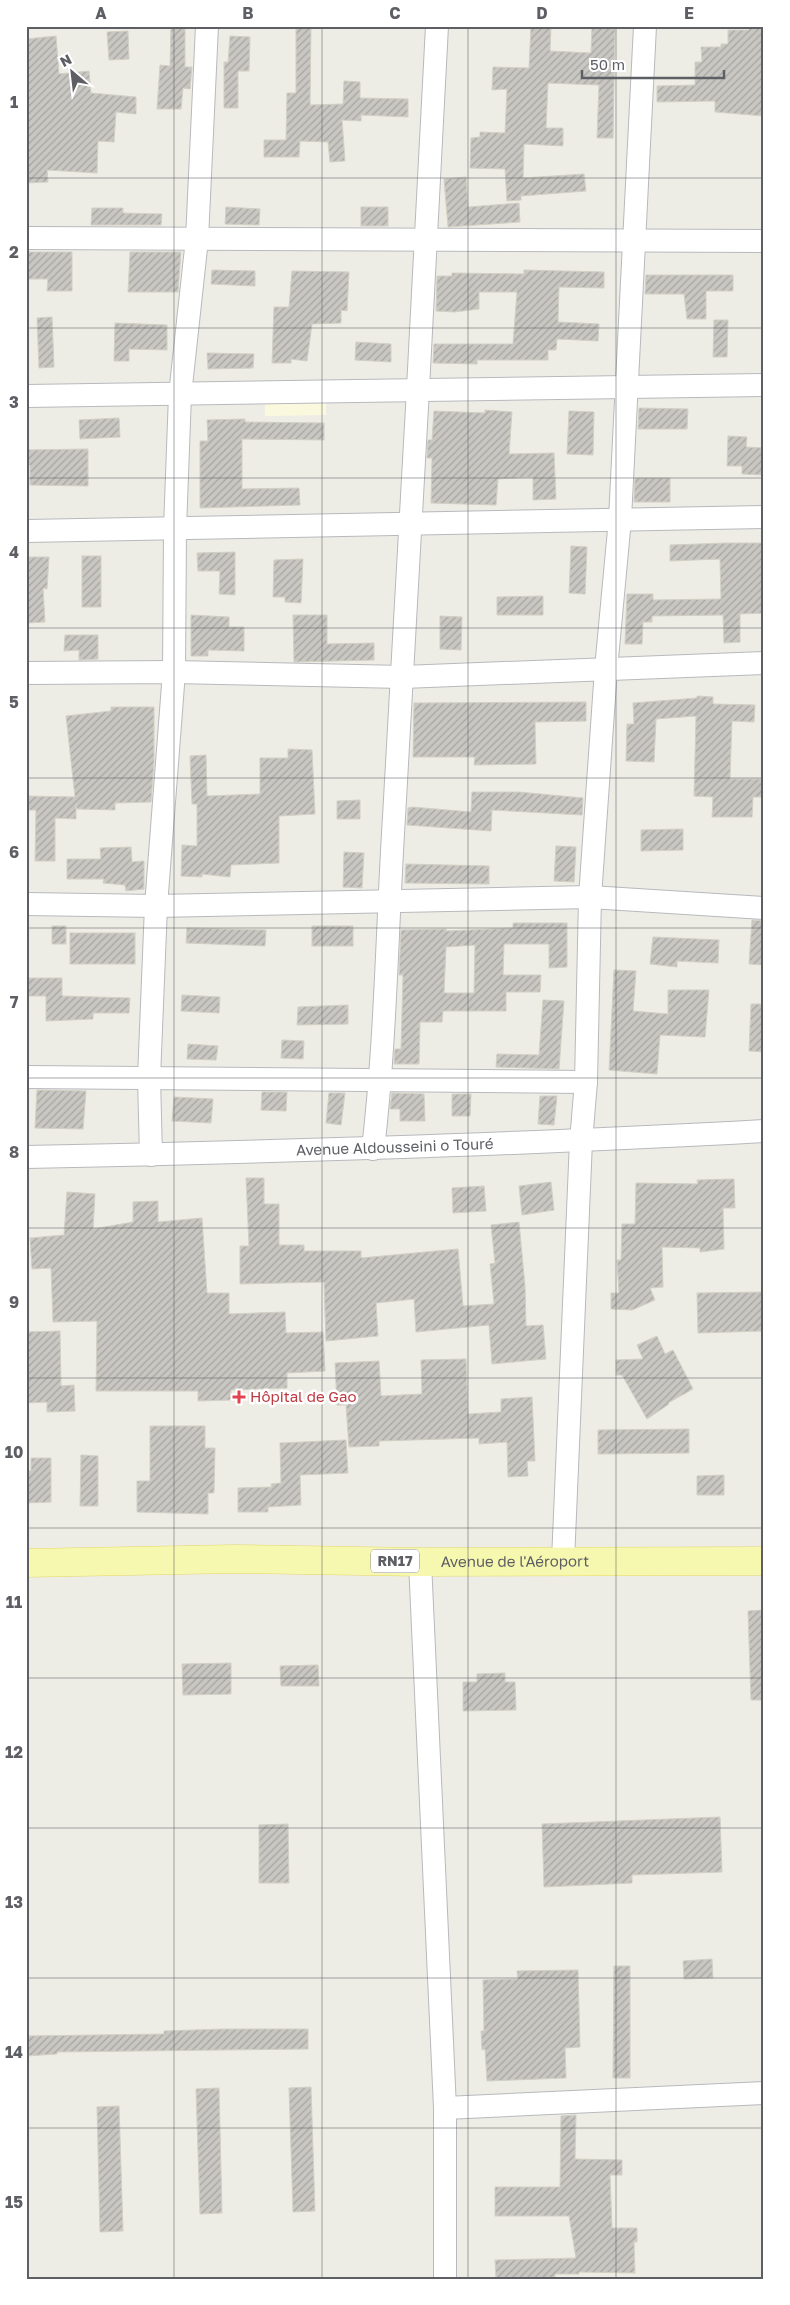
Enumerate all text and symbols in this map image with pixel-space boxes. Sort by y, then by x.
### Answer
text: A [95,3,107,23]
text: B [242,3,254,23]
text: C [389,3,401,23]
text: D [536,3,548,23]
text: E [684,3,694,23]
north arrow [48,48,98,98]
scale bar [582,48,725,80]
text: N [57,50,74,70]
text: 50 m [590,55,625,73]
text: 1 [10,92,18,112]
text: 2 [9,242,19,262]
text: 3 [9,392,19,412]
text: 4 [9,542,19,562]
text: 5 [9,692,19,712]
text: 6 [9,842,19,862]
text: 7 [10,992,19,1012]
street label: Avenue Aldousseini o Touré [296,1134,494,1158]
text: 8 [9,1142,19,1162]
text: 9 [9,1292,19,1312]
place label: Hôpital de Gao [250,1387,356,1405]
marker: Hôpital de Gao [232,1390,246,1404]
text: 10 [5,1442,23,1462]
road number: RN17 [371,1550,419,1572]
street label: Avenue de l'Aéroport [441,1552,589,1570]
text: 11 [6,1592,22,1612]
text: 12 [5,1742,23,1762]
text: 13 [5,1892,23,1912]
text: 14 [5,2042,23,2062]
text: 15 [5,2192,23,2212]

